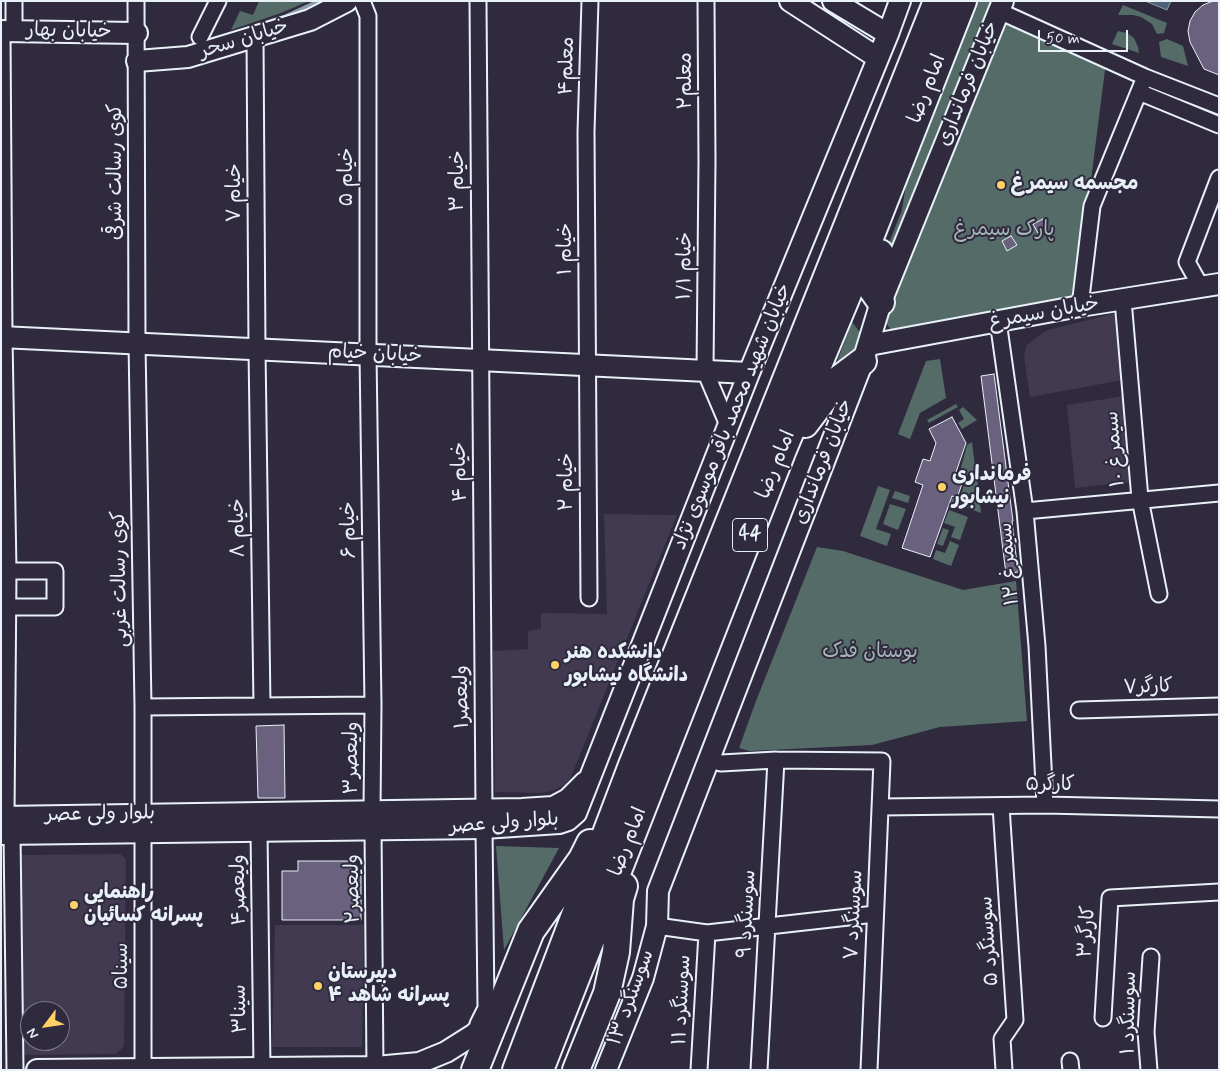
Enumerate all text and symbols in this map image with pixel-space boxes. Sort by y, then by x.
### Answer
street label: خیابان سحر [197,15,291,65]
street label: خیابان فرمانداری [933,18,1005,150]
street label: خیابان بهار [26,19,112,45]
scale bar [1040,20,1130,52]
text: 50 m [1046,29,1080,49]
street label: معلم۴ [555,36,581,96]
street label: امام رضا [904,51,952,127]
street label: معلم۲ [675,52,699,110]
street label: کوی رسالت شرقی [105,104,129,240]
street label: خیام ۵ [336,148,360,206]
street label: خیام ۳ [447,150,471,212]
street label: خیام ۷ [224,163,248,223]
place label: مجسمه سیمرغ [1011,173,1138,197]
marker: مجسمه سیمرغ [995,179,1007,191]
park label: پارک سیمرغ [953,219,1055,243]
street label: خیام ۱ [555,223,579,275]
street label: خیام ۱/۱ [673,232,699,300]
street label: خیابان شهید محمد باقر موسوی نژاد [668,280,798,554]
street label: خیابان سیمرغ [987,292,1101,336]
street label: خیابان خیام [327,341,423,369]
street label: خیابان فرمانداری [789,396,859,528]
street label: سیمرغ ۱۰ [1101,410,1131,488]
street label: امام رضا [752,427,802,503]
street label: خیام ۴ [448,442,474,502]
street label: خیام ۲ [556,453,580,511]
place label: فرمانداری نیشابور [952,464,1031,511]
marker: فرمانداری نیشابور [936,481,948,493]
street label: خیام ۸ [226,498,252,558]
street label: خیام ۶ [338,501,362,559]
street label: کوی رسالت غربی [108,511,134,647]
road number: 44 [732,518,768,552]
street label: سیمرغ ۱۲ [994,522,1026,606]
park label: بوستان فدک [822,641,918,665]
place label: دانشکده هنر دانشگاه نیشابور [565,642,688,689]
marker: دانشکده هنر دانشگاه نیشابور [549,659,561,671]
street label: ولیعصر۱ [450,665,476,729]
street label: کارگر۷ [1123,675,1173,701]
street label: ولیعصر۳ [341,722,365,794]
street label: کارگر۵ [1025,774,1075,798]
street label: بلوار ولی عصر [45,802,155,828]
street label: امام رضا [605,804,653,880]
street label: بلوار ولی عصر [448,808,560,840]
street label: ولیعصر۴ [227,854,253,926]
street label: ولیعصر۲ [341,854,367,924]
street label: سوسنگرد ۹ [734,869,762,959]
street label: سوسنگرد ۷ [841,869,869,961]
place label: راهنمایی پسرانه کسائیان [84,882,203,929]
street label: سوسنگرد ۵ [975,895,1005,987]
marker: راهنمایی پسرانه کسائیان [68,899,80,911]
street label: کارگر۳ [1074,905,1102,959]
street label: سینا۵ [111,943,135,989]
street label: سوسنگرد ۱۳ [604,947,660,1049]
street label: سوسنگرد ۱۱ [669,954,697,1046]
place label: دبیرستان پسرانه شاهد ۴ [328,962,450,1009]
street label: سوسنگرد ۱ [1117,971,1143,1055]
marker: دبیرستان پسرانه شاهد ۴ [312,980,324,992]
street label: سینا۳ [229,984,253,1034]
north arrow [20,1001,70,1051]
text: N [23,1025,43,1042]

